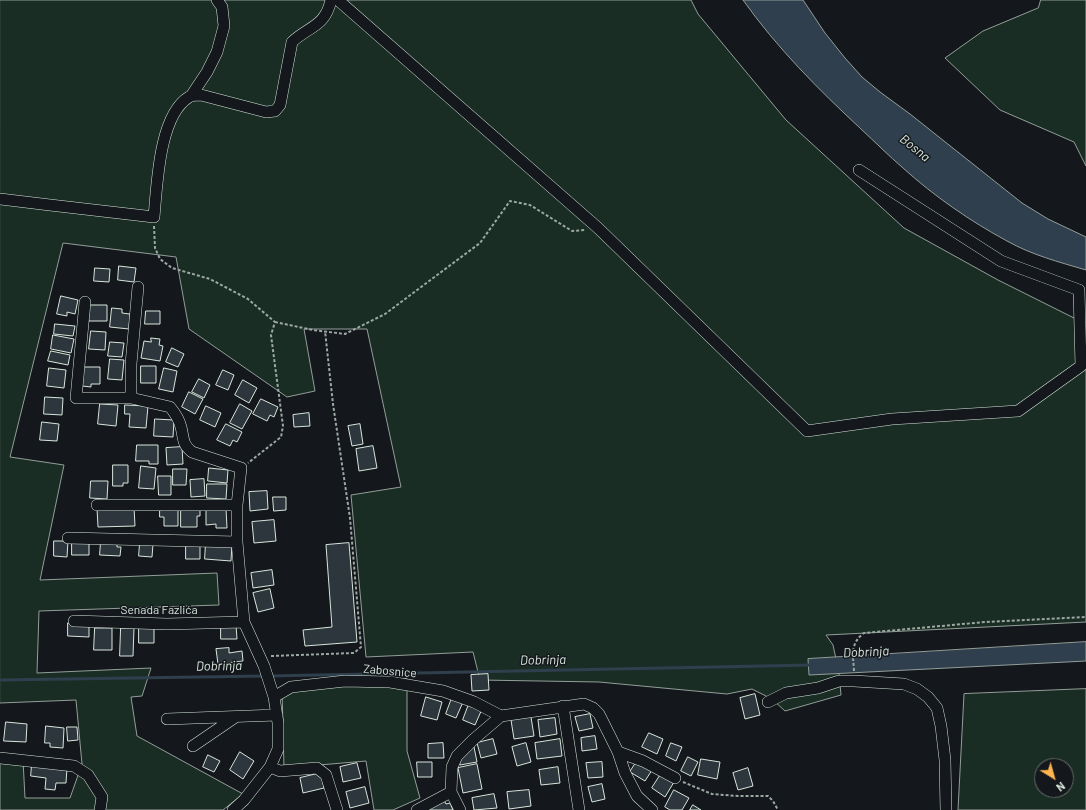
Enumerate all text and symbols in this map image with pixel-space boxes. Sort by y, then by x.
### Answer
water label: Bosna [897,131,933,165]
street label: Senada Fazlića [120,603,198,617]
water label: Dobrinja [843,643,889,661]
water label: Dobrinja [520,652,566,668]
water label: Dobrinja [196,658,242,674]
street label: Zabosnice [363,661,417,681]
north arrow [1034,758,1074,798]
text: N [1054,780,1068,795]

